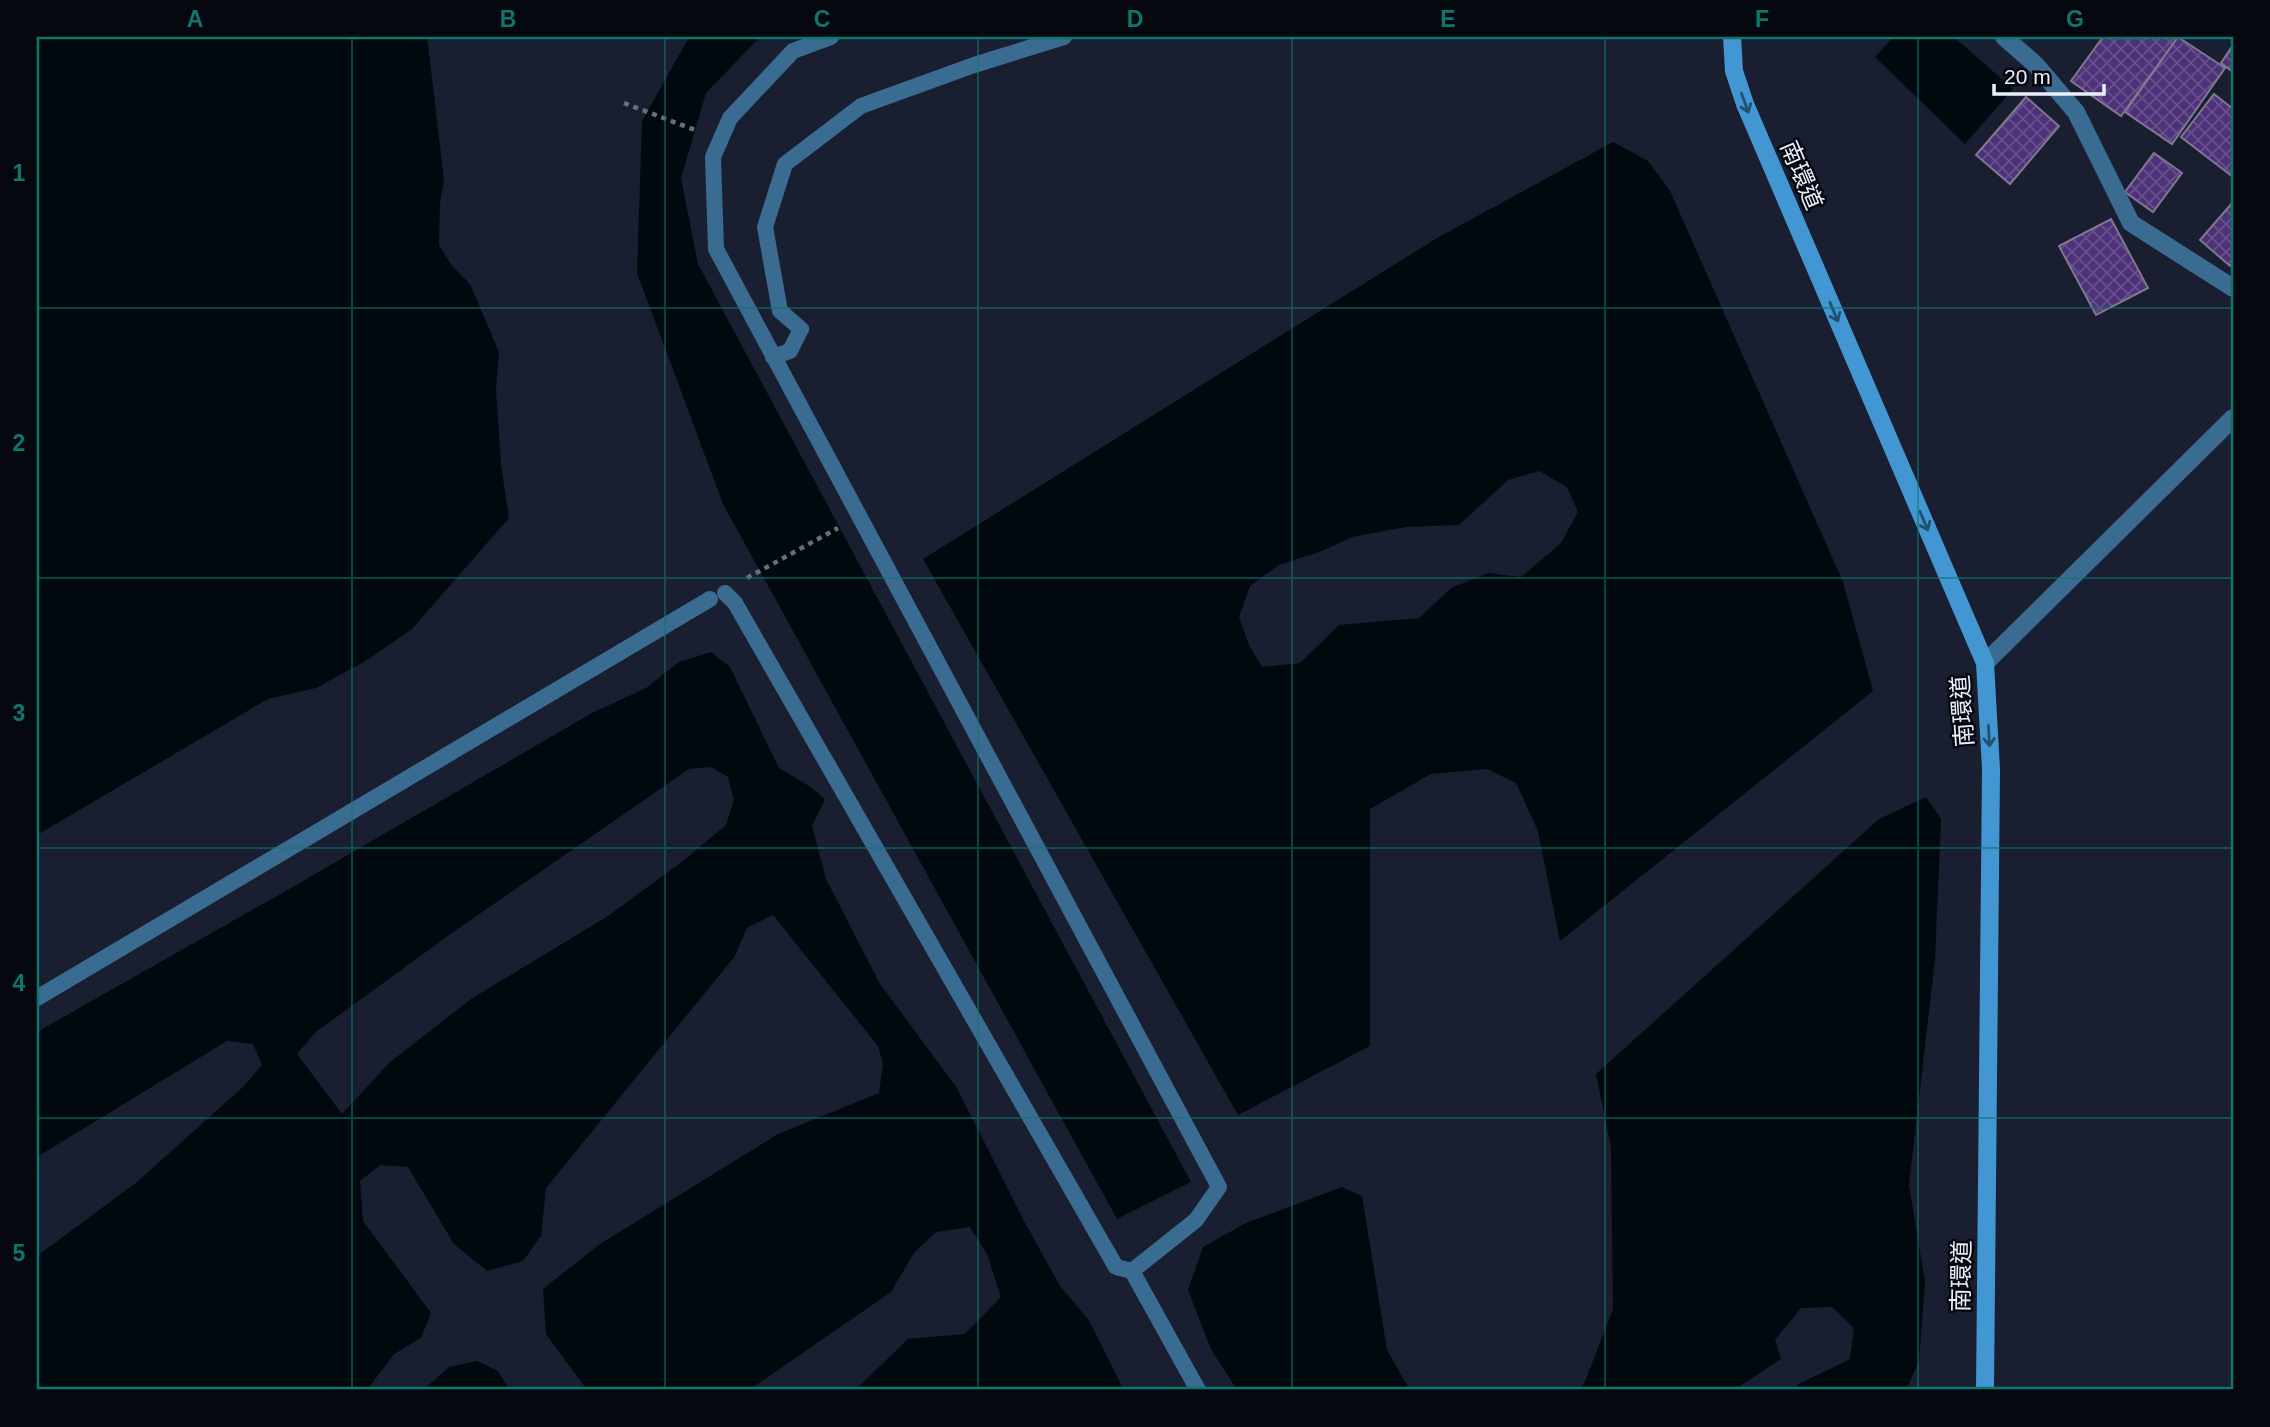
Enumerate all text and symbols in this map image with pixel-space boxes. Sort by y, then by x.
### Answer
text: A [187,6,203,32]
text: B [500,6,516,32]
text: C [814,6,830,32]
text: D [1127,6,1143,32]
text: E [1440,6,1456,32]
text: F [1755,6,1769,32]
text: G [2066,6,2084,32]
scale bar [1994,52,2104,96]
text: 20 m [2004,65,2051,88]
one-way arrow [1740,92,1753,114]
street label: 南環道 [1776,137,1828,213]
text: 1 [13,160,26,186]
one-way arrow [1829,301,1842,323]
text: 2 [13,430,25,456]
one-way arrow [1918,510,1931,532]
street label: 南環道 [1946,674,1978,748]
text: 3 [13,700,25,726]
one-way arrow [1982,725,1995,748]
text: 4 [13,970,26,996]
text: 5 [13,1240,26,1266]
street label: 南環道 [1947,1240,1975,1312]

